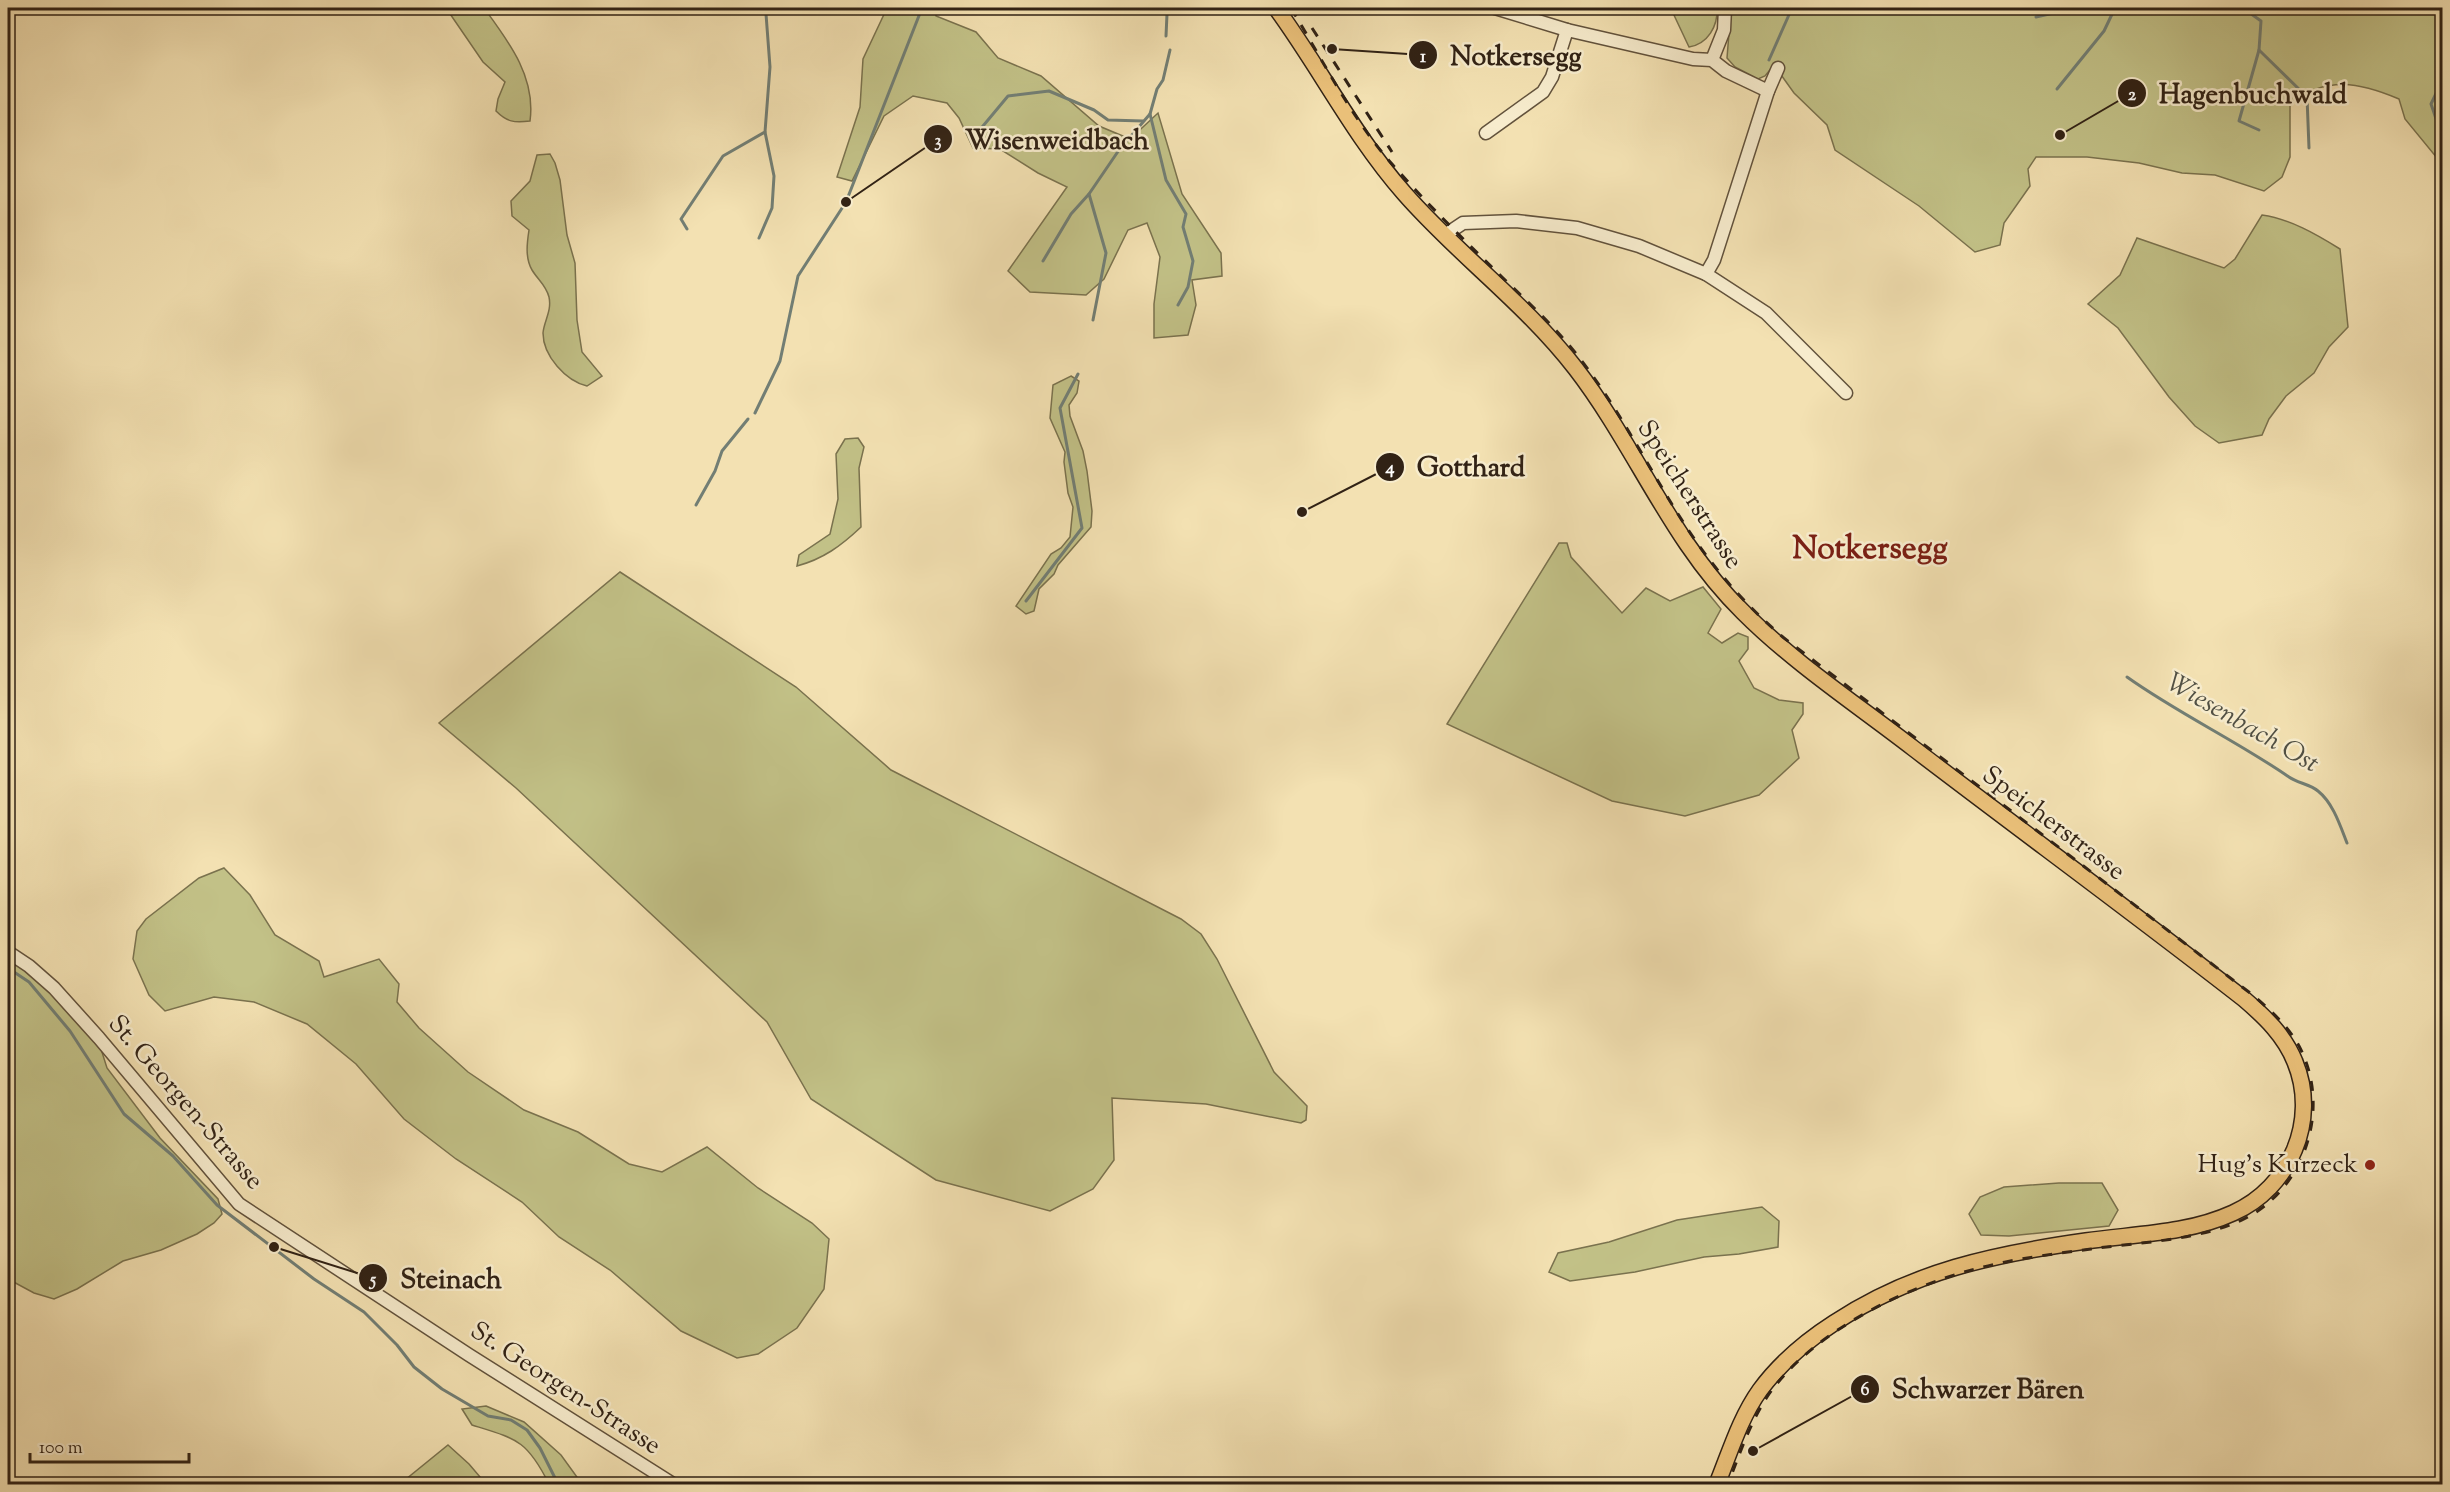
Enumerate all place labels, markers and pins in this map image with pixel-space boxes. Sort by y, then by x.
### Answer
callout: Notkersegg [1408,33,1593,78]
callout: Hagenbuchwald [2117,71,2359,116]
callout: Wisenweidbach [923,117,1162,162]
callout: Gotthard [1375,444,1538,489]
place label: Hug's Kurzeck [2198,1147,2358,1184]
marker: Hug's Kurzeck [2363,1158,2377,1172]
callout: Steinach [358,1256,514,1301]
callout: Schwarzer Bären [1850,1366,2096,1411]

